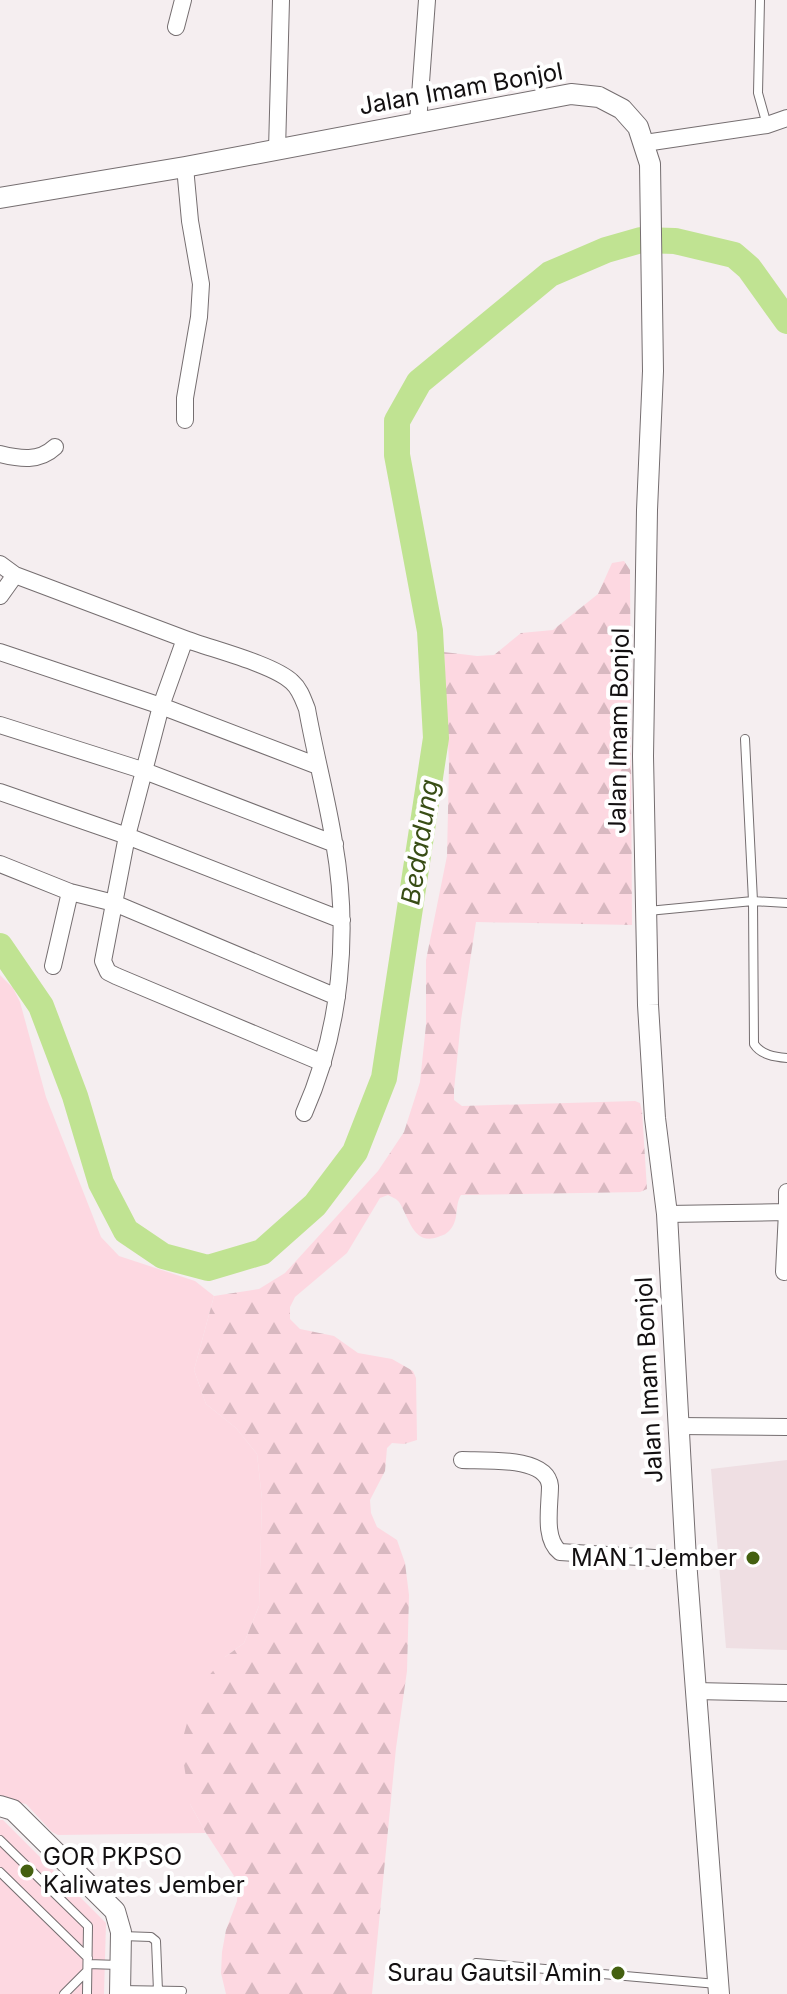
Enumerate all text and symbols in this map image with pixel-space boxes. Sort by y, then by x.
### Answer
street label: Jalan Imam Bonjol [357,56,565,121]
street label: Jalan Imam Bonjol [602,628,635,834]
water label: Bedadung [394,777,445,907]
street label: Jalan Imam Bonjol [629,1276,668,1484]
place label: MAN 1 Jember [571,1543,737,1572]
marker: MAN 1 Jember [744,1549,762,1567]
place label: GOR PKPSO Kaliwates Jember [43,1842,245,1899]
marker: GOR PKPSO Kaliwates Jember [18,1862,36,1880]
place label: Surau Gautsil Amin [387,1958,602,1987]
marker: Surau Gautsil Amin [609,1964,627,1982]

